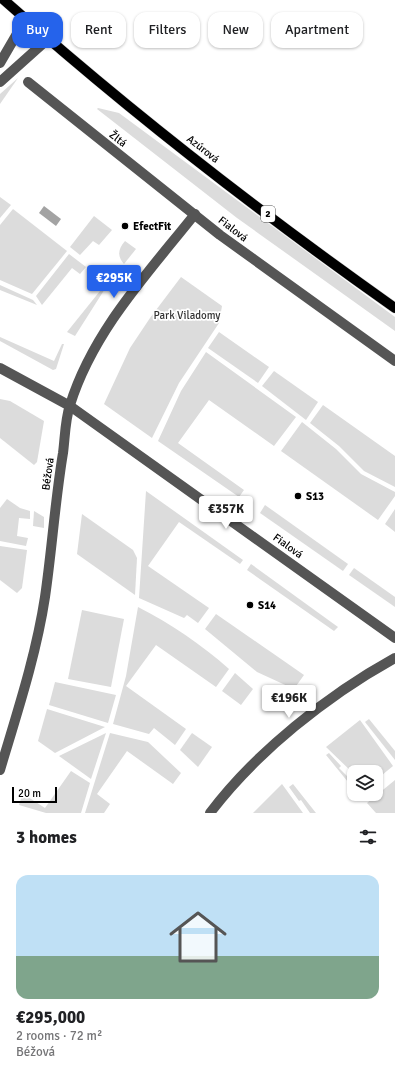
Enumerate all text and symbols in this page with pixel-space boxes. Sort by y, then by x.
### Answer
chip: Buy [12,12,63,48]
chip: Rent [71,12,126,48]
chip: Filters [134,12,200,48]
chip: New [208,12,263,48]
chip: Apartment [271,12,363,48]
street label: Žltá [107,127,130,150]
street label: Azúrová [184,132,222,166]
road number: 2 [261,206,275,222]
street label: Fialová [216,214,251,245]
place label: EfectFit [133,220,171,233]
marker: EfectFit [120,221,130,231]
pin: €295K [86,265,142,299]
text: €295K [96,270,132,286]
park label: Park Viladomy [154,309,221,322]
street label: Béžová [39,456,57,491]
place label: S13 [306,490,324,503]
marker: S13 [293,491,303,501]
pin: €357K [198,496,254,530]
text: €357K [208,501,244,517]
street label: Fialová [271,531,306,561]
place label: S14 [258,599,276,612]
marker: S14 [245,600,255,610]
pin: €196K [261,685,317,719]
text: €196K [271,690,307,706]
map controls [347,765,383,801]
button: layers [347,765,383,801]
scale bar [12,785,57,804]
text: 20 m [18,787,41,800]
icon: filters [357,826,379,848]
text: 3 homes [16,827,77,848]
icon: home [162,901,234,973]
text: €295,000 [16,1007,85,1028]
text: 2 rooms · 72 m² [16,1028,102,1044]
text: Béžová [16,1044,55,1060]

